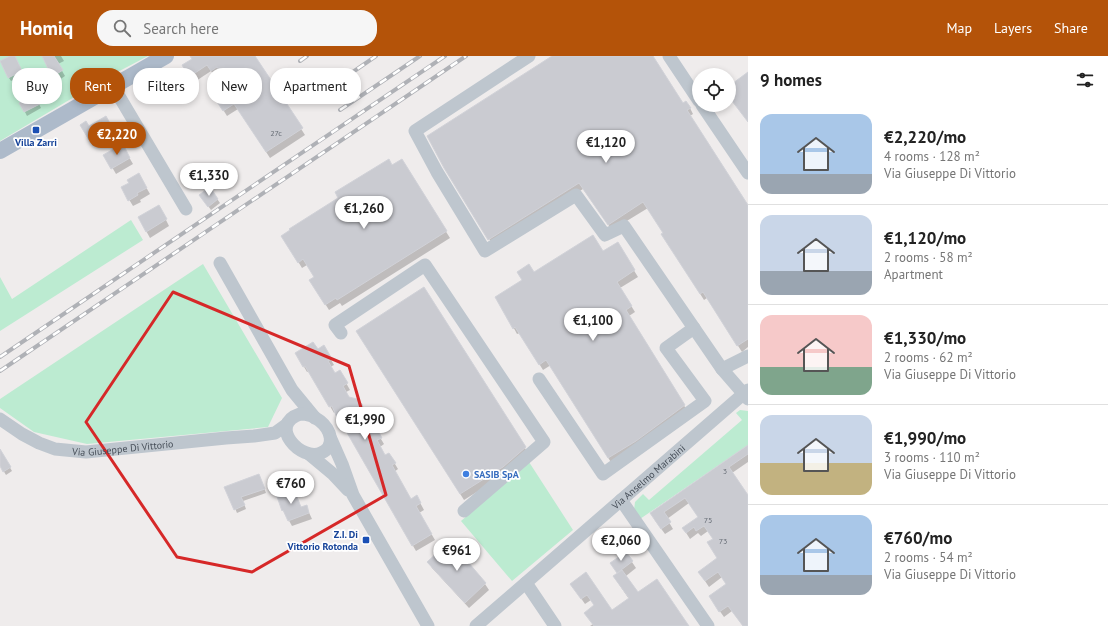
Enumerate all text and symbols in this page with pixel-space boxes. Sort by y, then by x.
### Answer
search box [97,10,377,46]
text: Homiq [20,16,73,40]
icon: search [111,17,133,39]
text: Search here [143,19,219,38]
text: Map [946,19,972,37]
text: Layers [994,19,1032,37]
text: Share [1054,19,1088,37]
chip: Buy [12,68,62,104]
chip: Rent [70,68,125,104]
chip: Filters [133,68,199,104]
chip: New [207,68,262,104]
chip: Apartment [270,68,361,104]
map controls [692,68,736,112]
button: locate [692,68,736,112]
text: 9 homes [760,69,822,91]
icon: filters [1074,69,1096,91]
pin: €2,220 [84,122,150,156]
marker: Villa Zarri [31,125,41,135]
text: €2,220 [97,126,137,143]
text: €2,220/mo [884,126,966,148]
house number: 27c [270,128,282,138]
pin: €1,120 [573,130,639,164]
icon: home [792,130,840,178]
text: €1,120 [586,134,626,151]
place label: Villa Zarri [14,136,57,149]
text: 4 rooms · 128 m² [884,148,980,165]
pin: €1,330 [176,163,242,197]
text: Via Giuseppe Di Vittorio [884,165,1016,182]
text: €1,330 [189,167,229,184]
pin: €1,260 [331,196,397,230]
text: €1,260 [344,200,384,217]
text: €1,120/mo [884,227,966,249]
icon: home [792,231,840,279]
text: 2 rooms · 58 m² [884,249,973,266]
text: Apartment [884,266,943,283]
pin: €1,100 [560,308,626,342]
text: €1,100 [573,312,613,329]
text: €1,330/mo [884,327,966,349]
icon: home [792,331,840,379]
text: 2 rooms · 62 m² [884,349,973,366]
text: Via Giuseppe Di Vittorio [884,366,1016,383]
pin: €1,990 [332,407,398,441]
text: €1,990 [345,411,385,428]
text: €1,990/mo [884,427,966,449]
icon: home [792,431,840,479]
street label: Via Giuseppe Di Vittorio [71,437,174,459]
street label: Via Anselmo Marabini [608,441,688,513]
text: 3 rooms · 110 m² [884,449,980,466]
house number: 3 [723,466,727,476]
text: Via Giuseppe Di Vittorio [884,466,1016,483]
place label: SASIB SpA [474,468,520,481]
marker: SASIB SpA [461,469,471,479]
pin: €760 [267,471,315,505]
text: €760 [276,475,306,492]
house number: 75 [704,515,712,525]
text: €760/mo [884,527,952,549]
place label: Z.I. Di Vittorio Rotonda [286,528,358,553]
pin: €2,060 [588,528,654,562]
icon: home [792,531,840,579]
text: €2,060 [601,532,641,549]
marker: Z.I. Di Vittorio Rotonda [361,535,371,545]
house number: 73 [719,536,727,546]
pin: €961 [433,538,481,572]
text: €961 [442,542,472,559]
text: 2 rooms · 54 m² [884,549,973,566]
text: Via Giuseppe Di Vittorio [884,566,1016,583]

